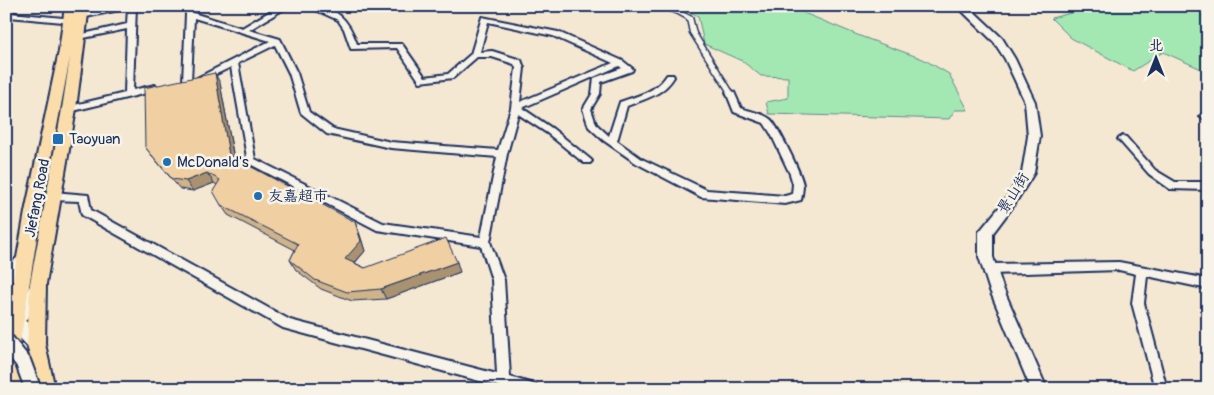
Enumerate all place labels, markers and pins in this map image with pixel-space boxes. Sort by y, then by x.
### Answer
place label: Taoyuan [69,130,120,149]
marker: Taoyuan [51,132,65,146]
place label: McDonald's [177,153,249,172]
marker: McDonald's [161,156,173,168]
place label: 友嘉超市 [268,187,328,206]
marker: 友嘉超市 [252,190,264,202]

